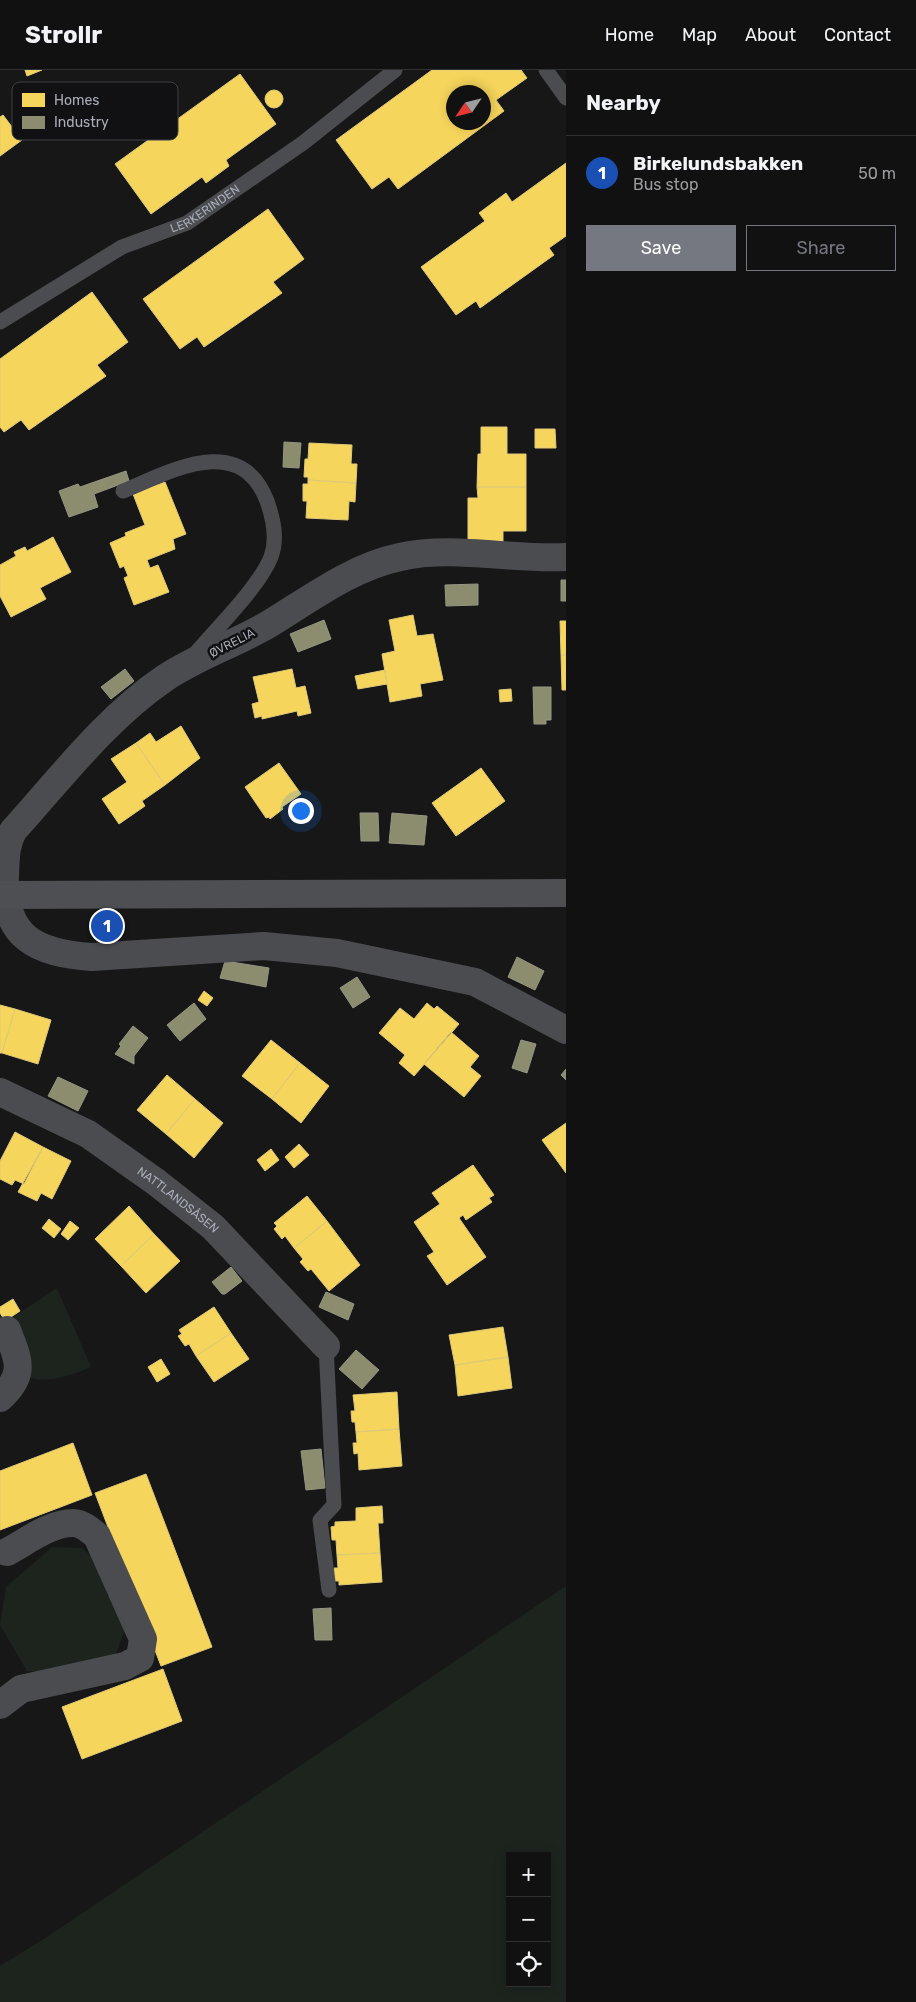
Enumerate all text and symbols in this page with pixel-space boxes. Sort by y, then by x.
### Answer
text: Strollr [25,21,102,49]
text: Home [605,24,654,46]
text: Map [682,24,717,46]
text: About [745,24,796,46]
text: Contact [824,24,891,46]
legend [12,82,178,140]
north arrow [446,85,491,130]
text: Nearby [586,90,661,115]
text: Homes [54,92,99,109]
text: Industry [54,114,109,131]
text: Birkelundsbakken [633,152,803,175]
text: 1 [598,164,606,183]
text: 50 m [858,164,896,183]
text: Bus stop [633,175,699,194]
street label: LERKERINDEN [168,182,242,236]
button: Save [586,225,736,271]
button: Share [746,225,896,271]
street label: ØVRELIA [207,626,257,660]
your location [288,798,314,824]
pin: 1 [91,907,123,945]
street label: NATTLANDSÅSEN [135,1164,222,1236]
map controls [506,1852,551,1987]
button: + [506,1852,551,1897]
button: − [506,1897,551,1942]
button: locate [506,1942,551,1987]

